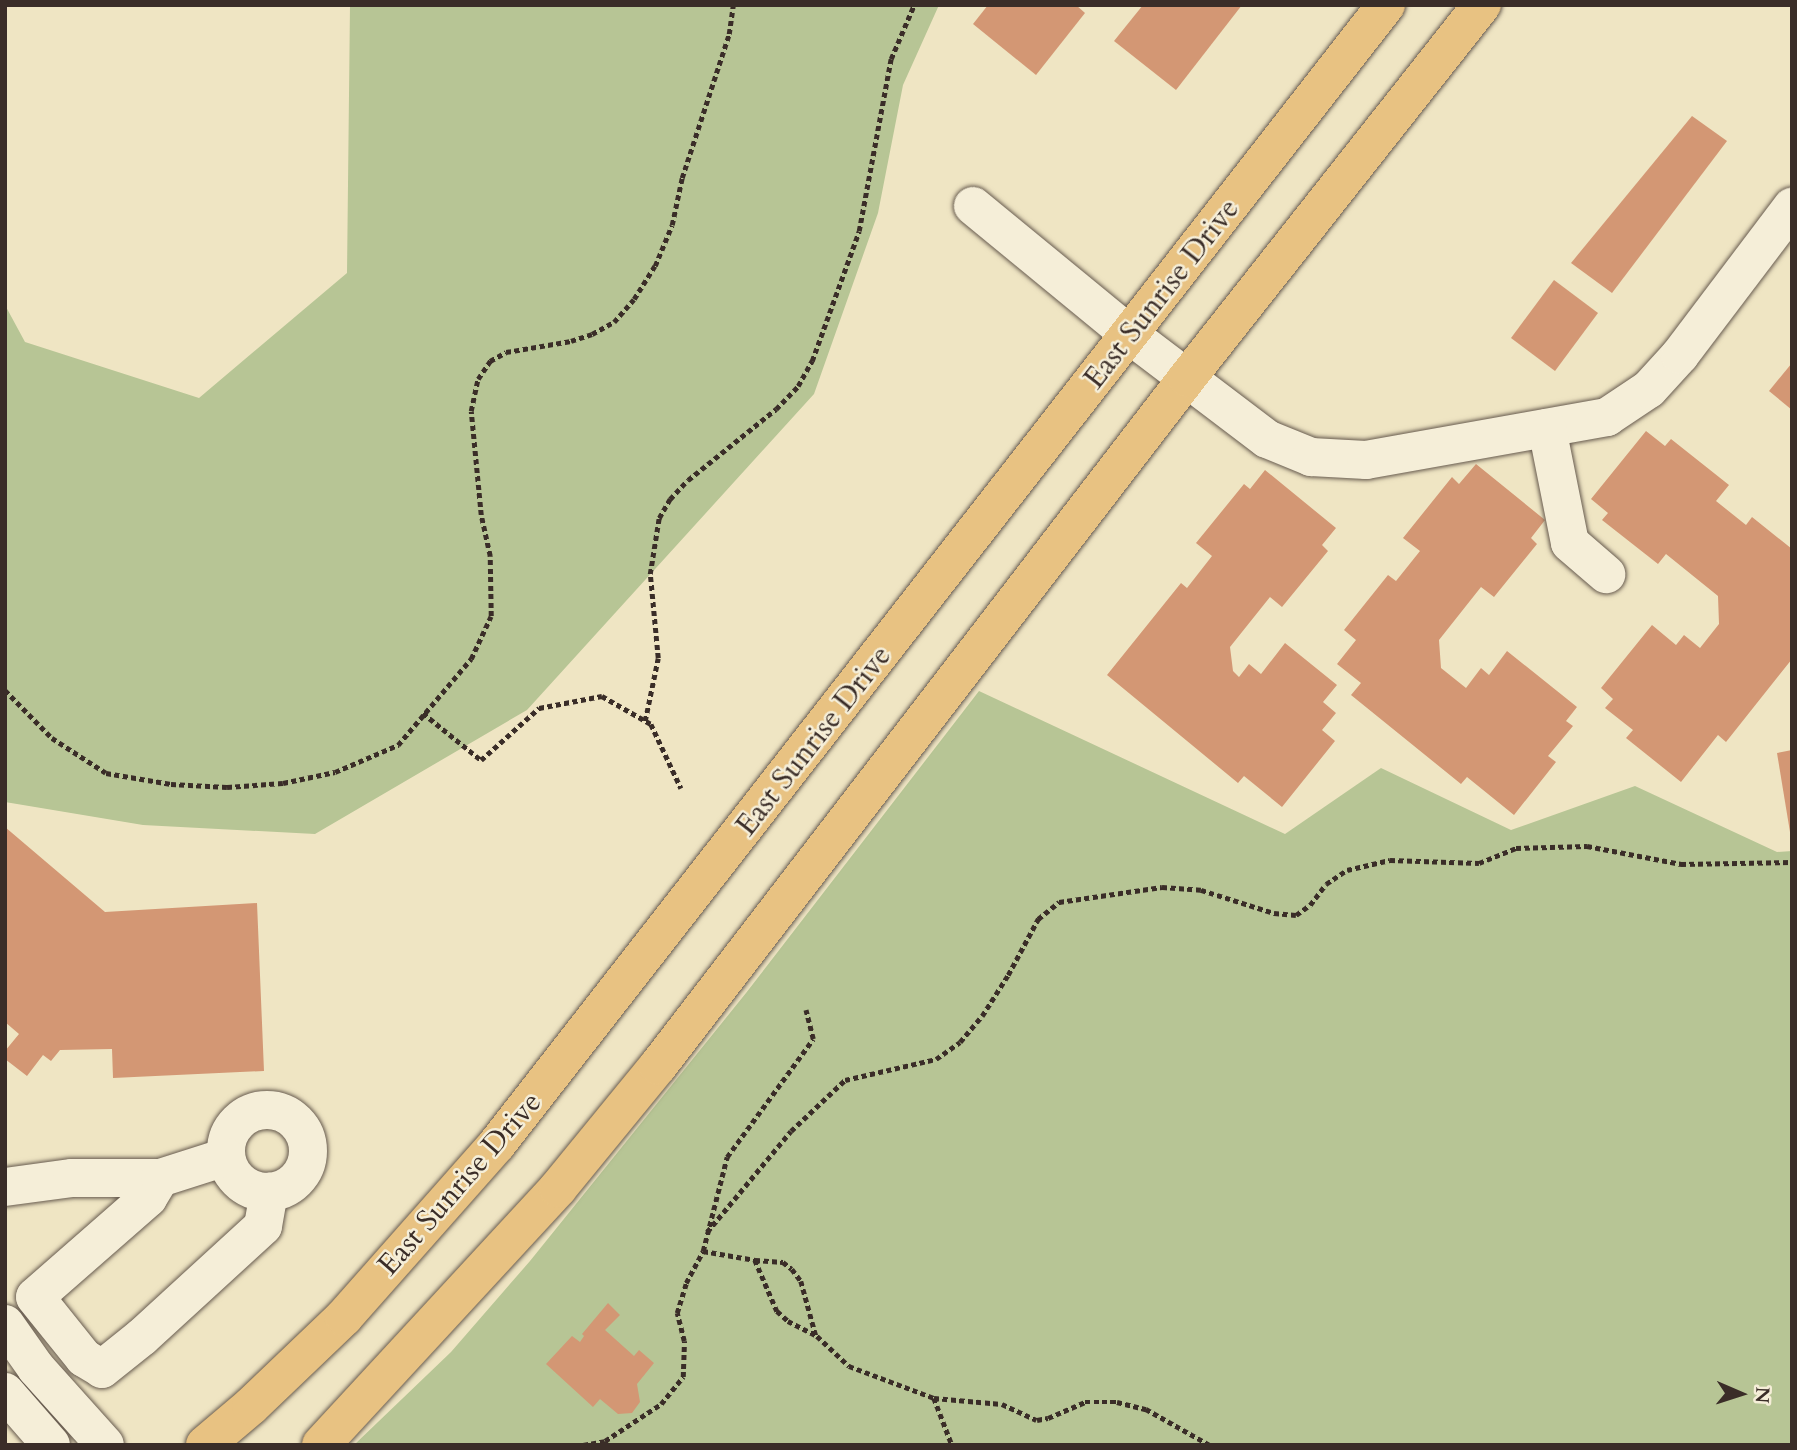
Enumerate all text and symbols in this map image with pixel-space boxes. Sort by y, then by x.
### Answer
street label: East Sunrise Drive [1077,192,1247,396]
street label: East Sunrise Drive [729,639,899,843]
street label: East Sunrise Drive [371,1085,549,1283]
north arrow [1706,1359,1776,1429]
text: N [1749,1386,1775,1404]

